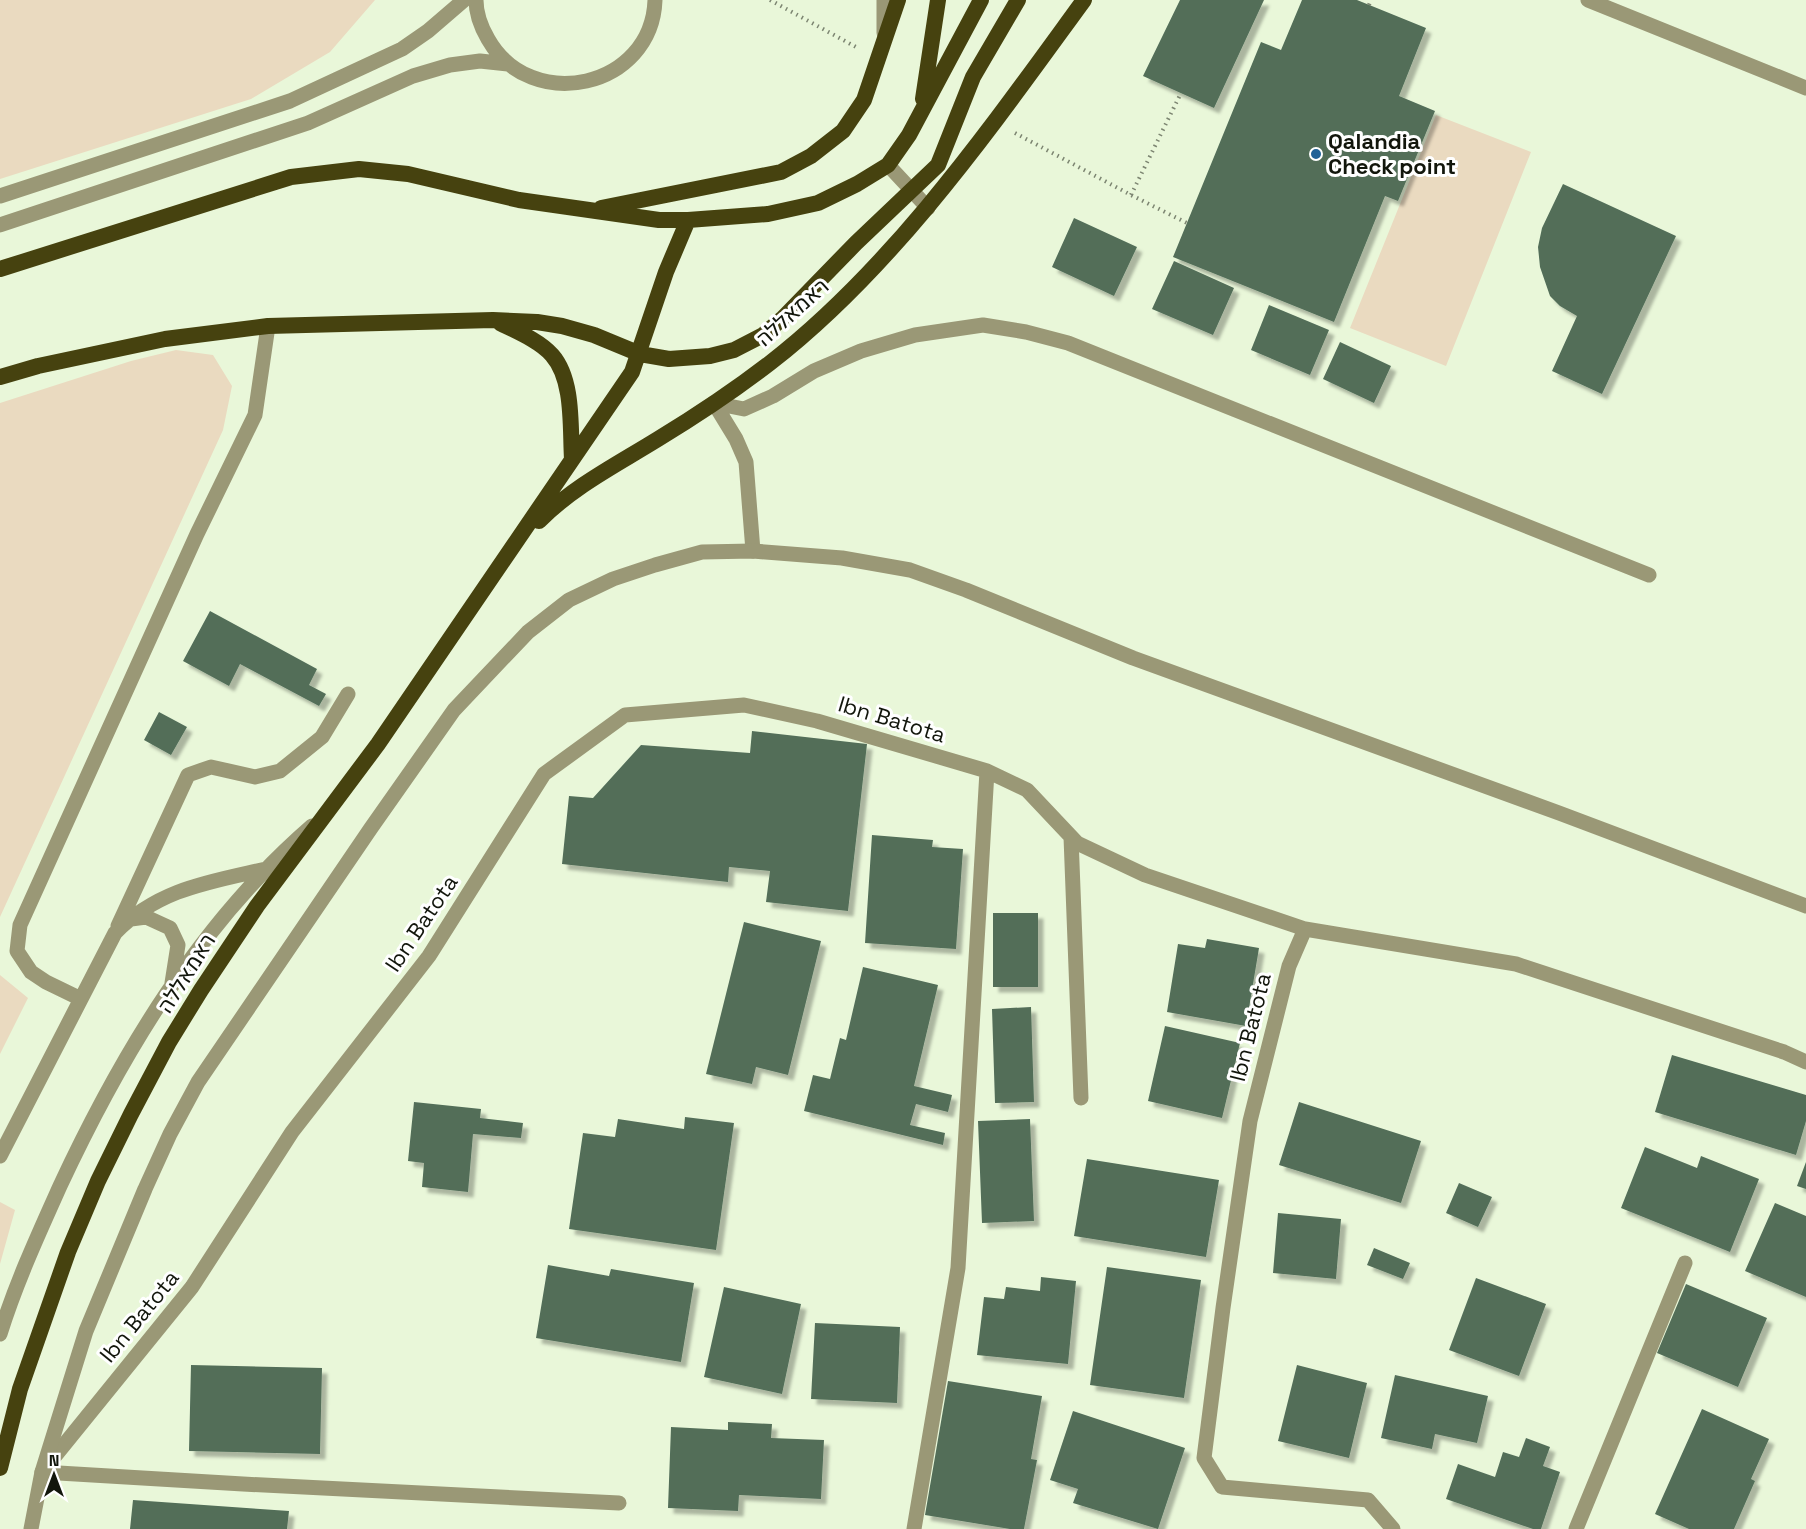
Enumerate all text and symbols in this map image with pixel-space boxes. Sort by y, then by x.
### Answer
place label: Qalandia Check point [1328,127,1456,180]
marker: Qalandia Check point [1309,147,1323,161]
street label: ראמאללה [750,272,834,352]
street label: Ibn Batota [835,689,949,749]
street label: Ibn Batota [378,869,464,977]
street label: ראמאללה [151,928,221,1018]
street label: Ibn Batota [1223,970,1277,1084]
street label: Ibn Batota [93,1264,185,1368]
north arrow [24,1445,84,1505]
text: N [49,1450,59,1471]

